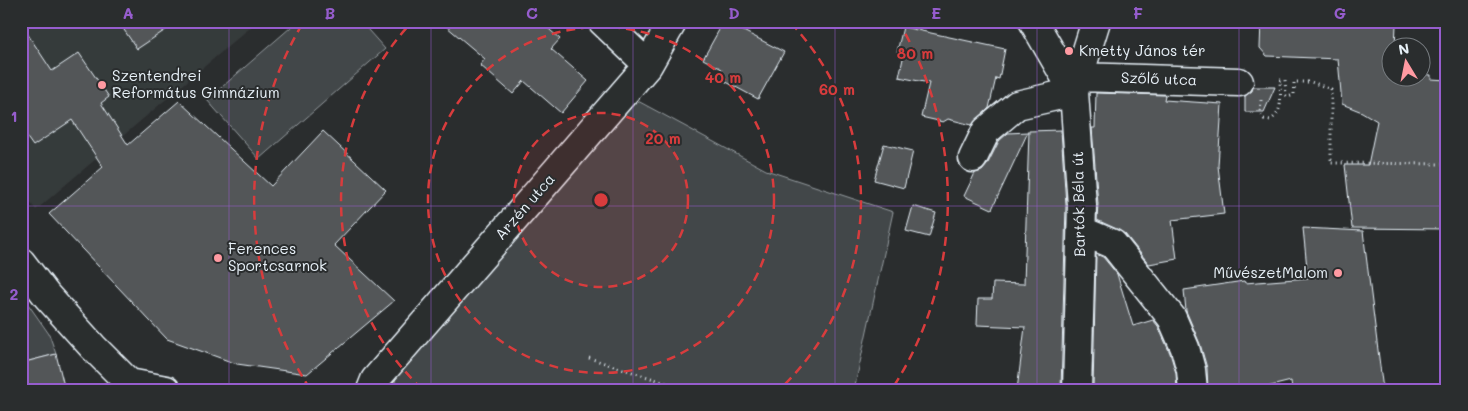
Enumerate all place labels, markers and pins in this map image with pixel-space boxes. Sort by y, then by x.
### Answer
place label: Kmetty János tér [1079,40,1205,60]
marker: Kmetty János tér [1063,45,1075,57]
place label: Szentendrei Református Gimnázium [112,65,280,102]
marker: Szentendrei Református Gimnázium [96,79,108,91]
centre of rings [592,191,610,209]
place label: Ferences Sportcsarnok [228,238,327,275]
marker: Ferences Sportcsarnok [212,252,224,264]
place label: MűvészetMalom [1213,262,1328,282]
marker: MűvészetMalom [1332,267,1344,279]

